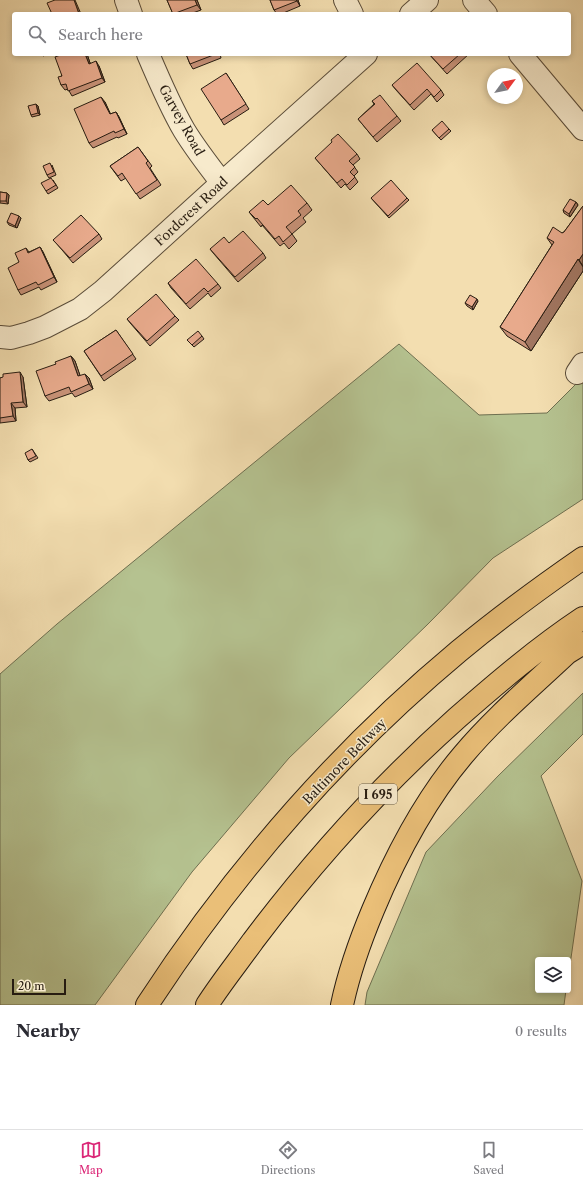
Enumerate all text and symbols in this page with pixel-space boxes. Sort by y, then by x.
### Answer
search box [12,12,571,56]
icon: search [26,23,48,45]
text: Search here [58,25,143,44]
north arrow [487,68,523,104]
street label: Garvey Road [156,82,208,158]
street label: Fordcrest Road [151,173,231,249]
street label: Baltimore Beltway [299,714,390,807]
road number: I 695 [359,784,397,804]
map controls [535,957,571,993]
button: layers [535,957,571,993]
scale bar [12,977,66,996]
text: 20 m [18,979,44,993]
text: Nearby [16,1021,80,1041]
text: 0 results [515,1023,567,1039]
tab: Map [79,1139,103,1177]
tab: Directions [261,1139,315,1177]
tab: Saved [473,1139,504,1177]

